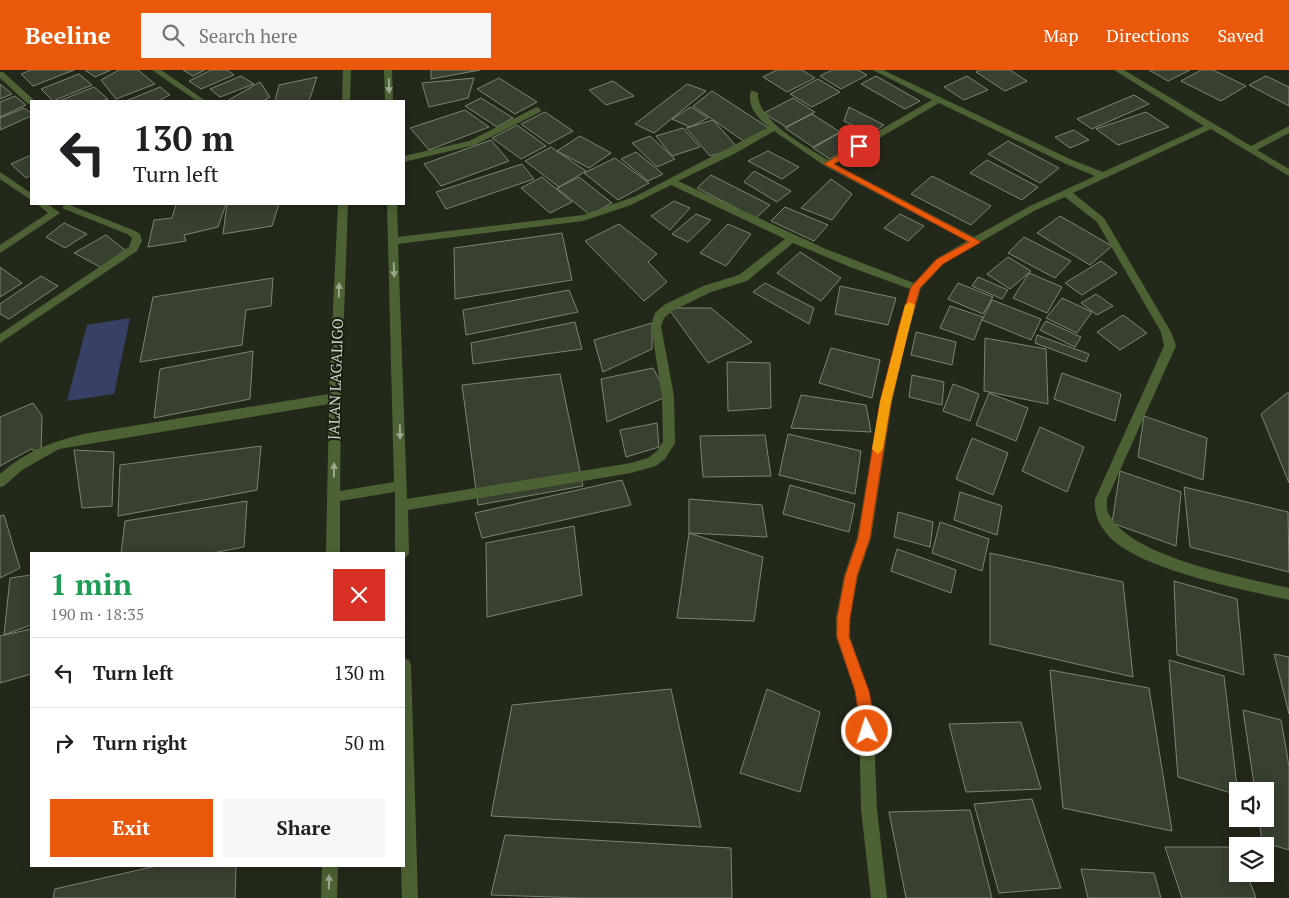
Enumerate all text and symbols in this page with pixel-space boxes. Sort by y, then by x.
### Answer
search box [141,13,491,58]
text: Beeline [25,19,111,51]
icon: search [159,21,187,49]
text: Search here [199,23,297,48]
text: Map [1043,23,1078,47]
text: Directions [1106,23,1189,47]
text: Saved [1217,23,1264,47]
one-way arrow [385,78,393,94]
text: 130 m [133,115,234,161]
icon: left [50,120,115,185]
pin [838,125,880,167]
icon: arrive [845,132,873,160]
text: Turn left [133,159,219,188]
one-way arrow [391,262,399,278]
one-way arrow [336,282,344,298]
street label: JALAN LAGALIGO [323,318,347,440]
one-way arrow [396,425,404,441]
one-way arrow [330,462,338,478]
text: 1 min [50,564,132,604]
button: close [333,569,385,621]
text: 190 m · 18:35 [50,603,144,625]
icon: left [50,659,78,687]
text: Turn left [93,660,174,685]
text: 130 m [334,660,385,685]
position arrow [840,704,892,756]
icon: right [50,729,78,757]
text: Turn right [93,730,187,755]
text: 50 m [344,730,385,755]
map controls [1229,782,1274,882]
button: sound [1229,782,1274,827]
button: Exit [50,799,213,857]
button: Share [223,799,385,857]
button: layers [1229,837,1274,882]
one-way arrow [326,874,334,890]

